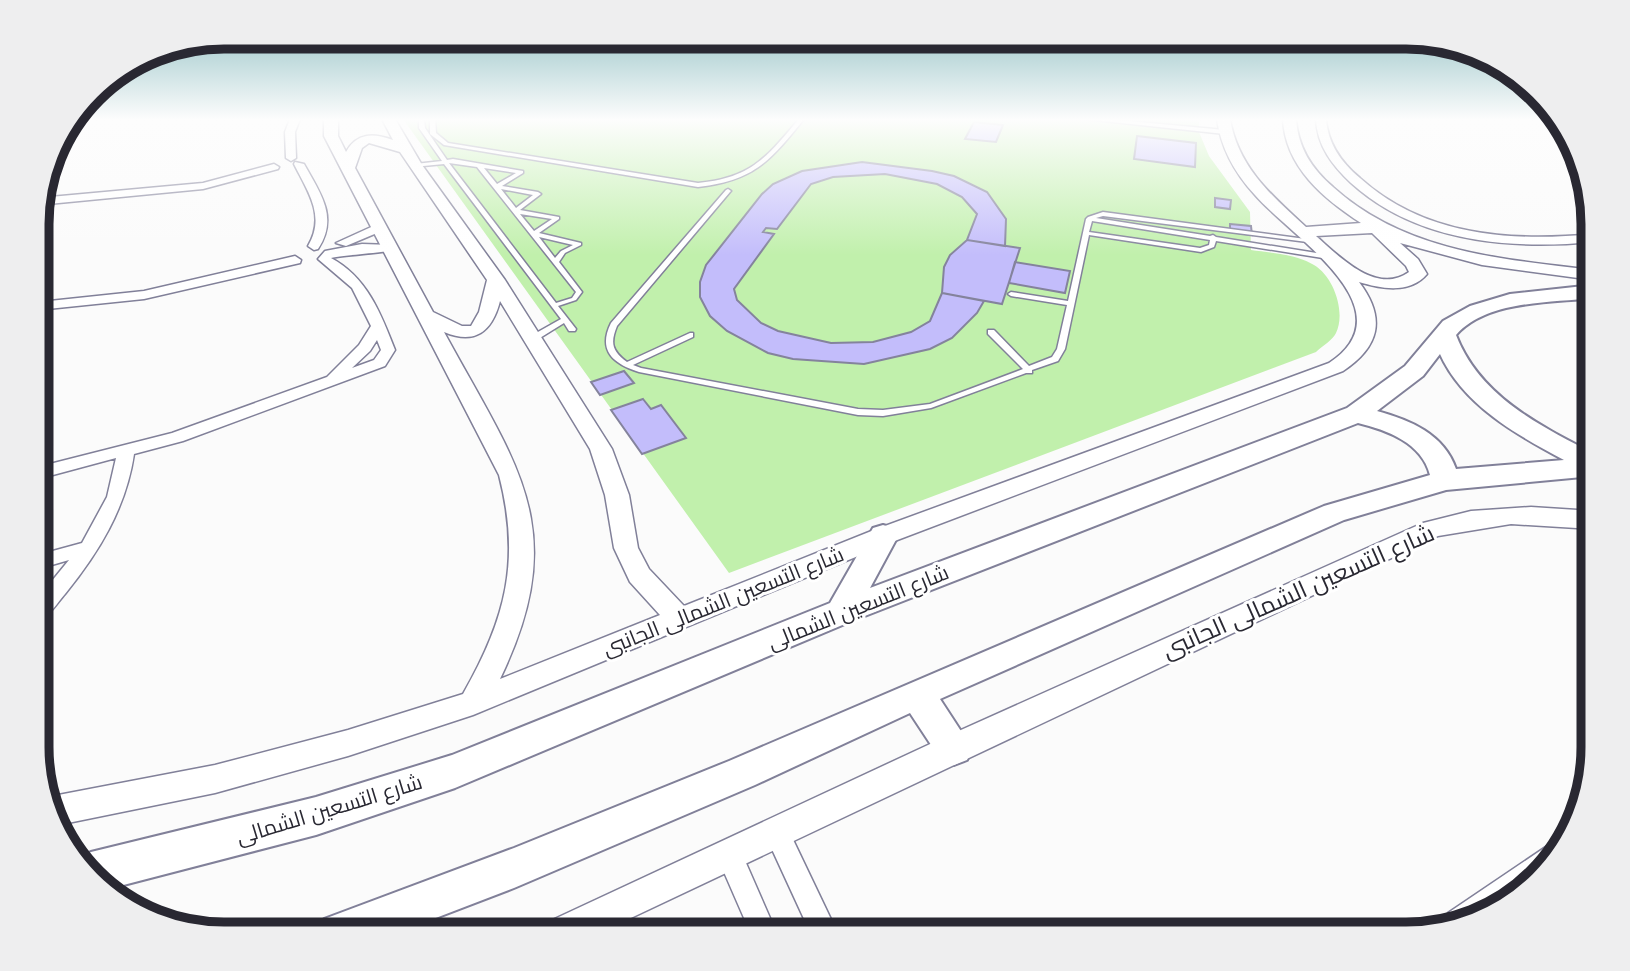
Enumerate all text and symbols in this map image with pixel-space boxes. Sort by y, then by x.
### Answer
street label: شارع التسعين الشمالى الجانبى [1157,516,1439,666]
street label: شارع التسعين الشمالى الجانبى [598,539,848,663]
street label: شارع التسعين الشمالى [763,557,953,657]
street label: شارع التسعين الشمالى [232,767,426,851]

